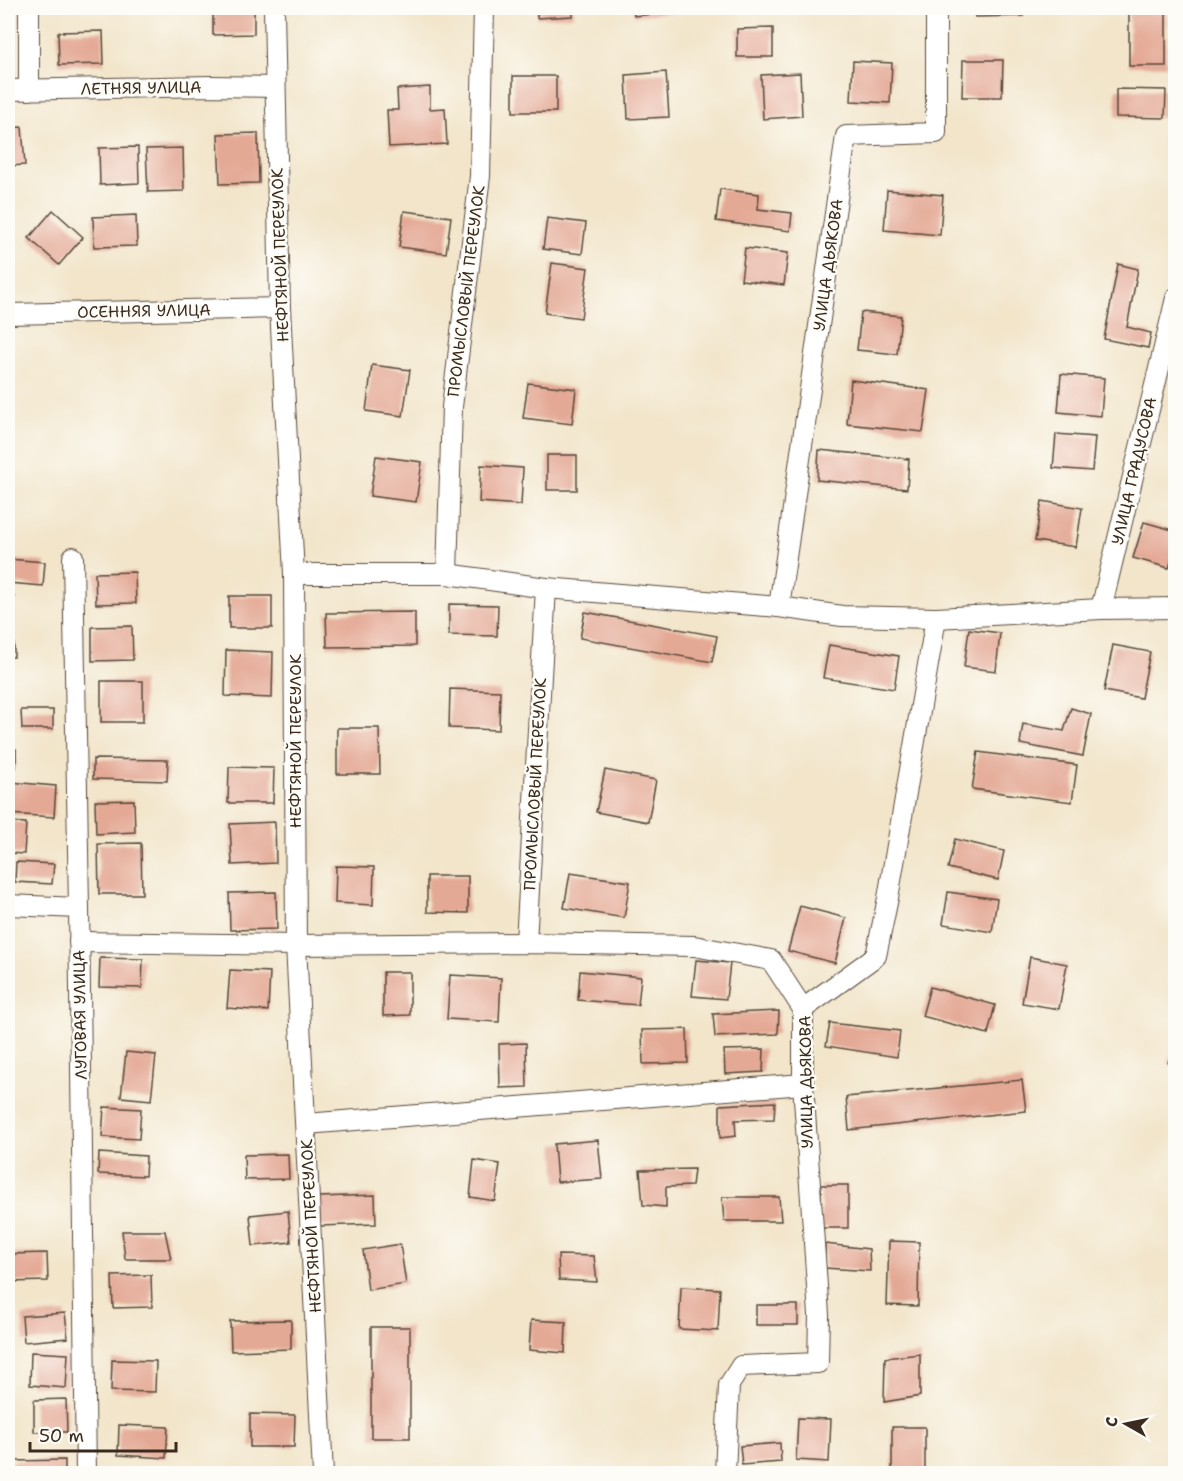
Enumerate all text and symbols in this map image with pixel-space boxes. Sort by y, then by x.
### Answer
street label: ЛЕТНЯЯ УЛИЦА [80,76,202,100]
street label: НЕФТЯНОЙ ПЕРЕУЛОК [266,167,294,343]
street label: ПРОМЫСЛОВЫЙ ПЕРЕУЛОК [443,183,489,398]
street label: УЛИЦА ДЬЯКОВА [808,198,848,332]
street label: ОСЕННЯЯ УЛИЦА [77,299,211,323]
street label: УЛИЦА ГРАДУСОВА [1107,395,1161,547]
street label: НЕФТЯНОЙ ПЕРЕУЛОК [285,653,306,828]
street label: ПРОМЫСЛОВЫЙ ПЕРЕУЛОК [519,676,551,891]
street label: ЛУГОВАЯ УЛИЦА [68,950,92,1080]
street label: УЛИЦА ДЬЯКОВА [794,1015,818,1149]
street label: НЕФТЯНОЙ ПЕРЕУЛОК [296,1138,326,1314]
north arrow [1096,1394,1156,1454]
scale bar [30,1415,176,1453]
text: С [1101,1415,1123,1428]
text: 50 m [39,1424,84,1448]

